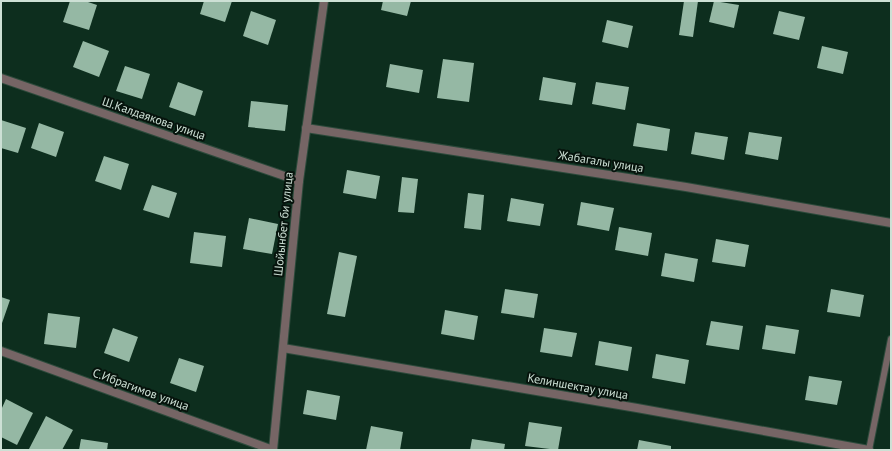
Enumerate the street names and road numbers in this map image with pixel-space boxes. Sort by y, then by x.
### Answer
street label: Ш.Калдаякова улица [100,93,208,143]
street label: Жабагалы улица [556,147,645,175]
street label: Шойынбет би улица [270,171,296,277]
street label: С.Ибрагимов улица [91,365,191,413]
street label: Келиншектау улица [527,370,629,402]

